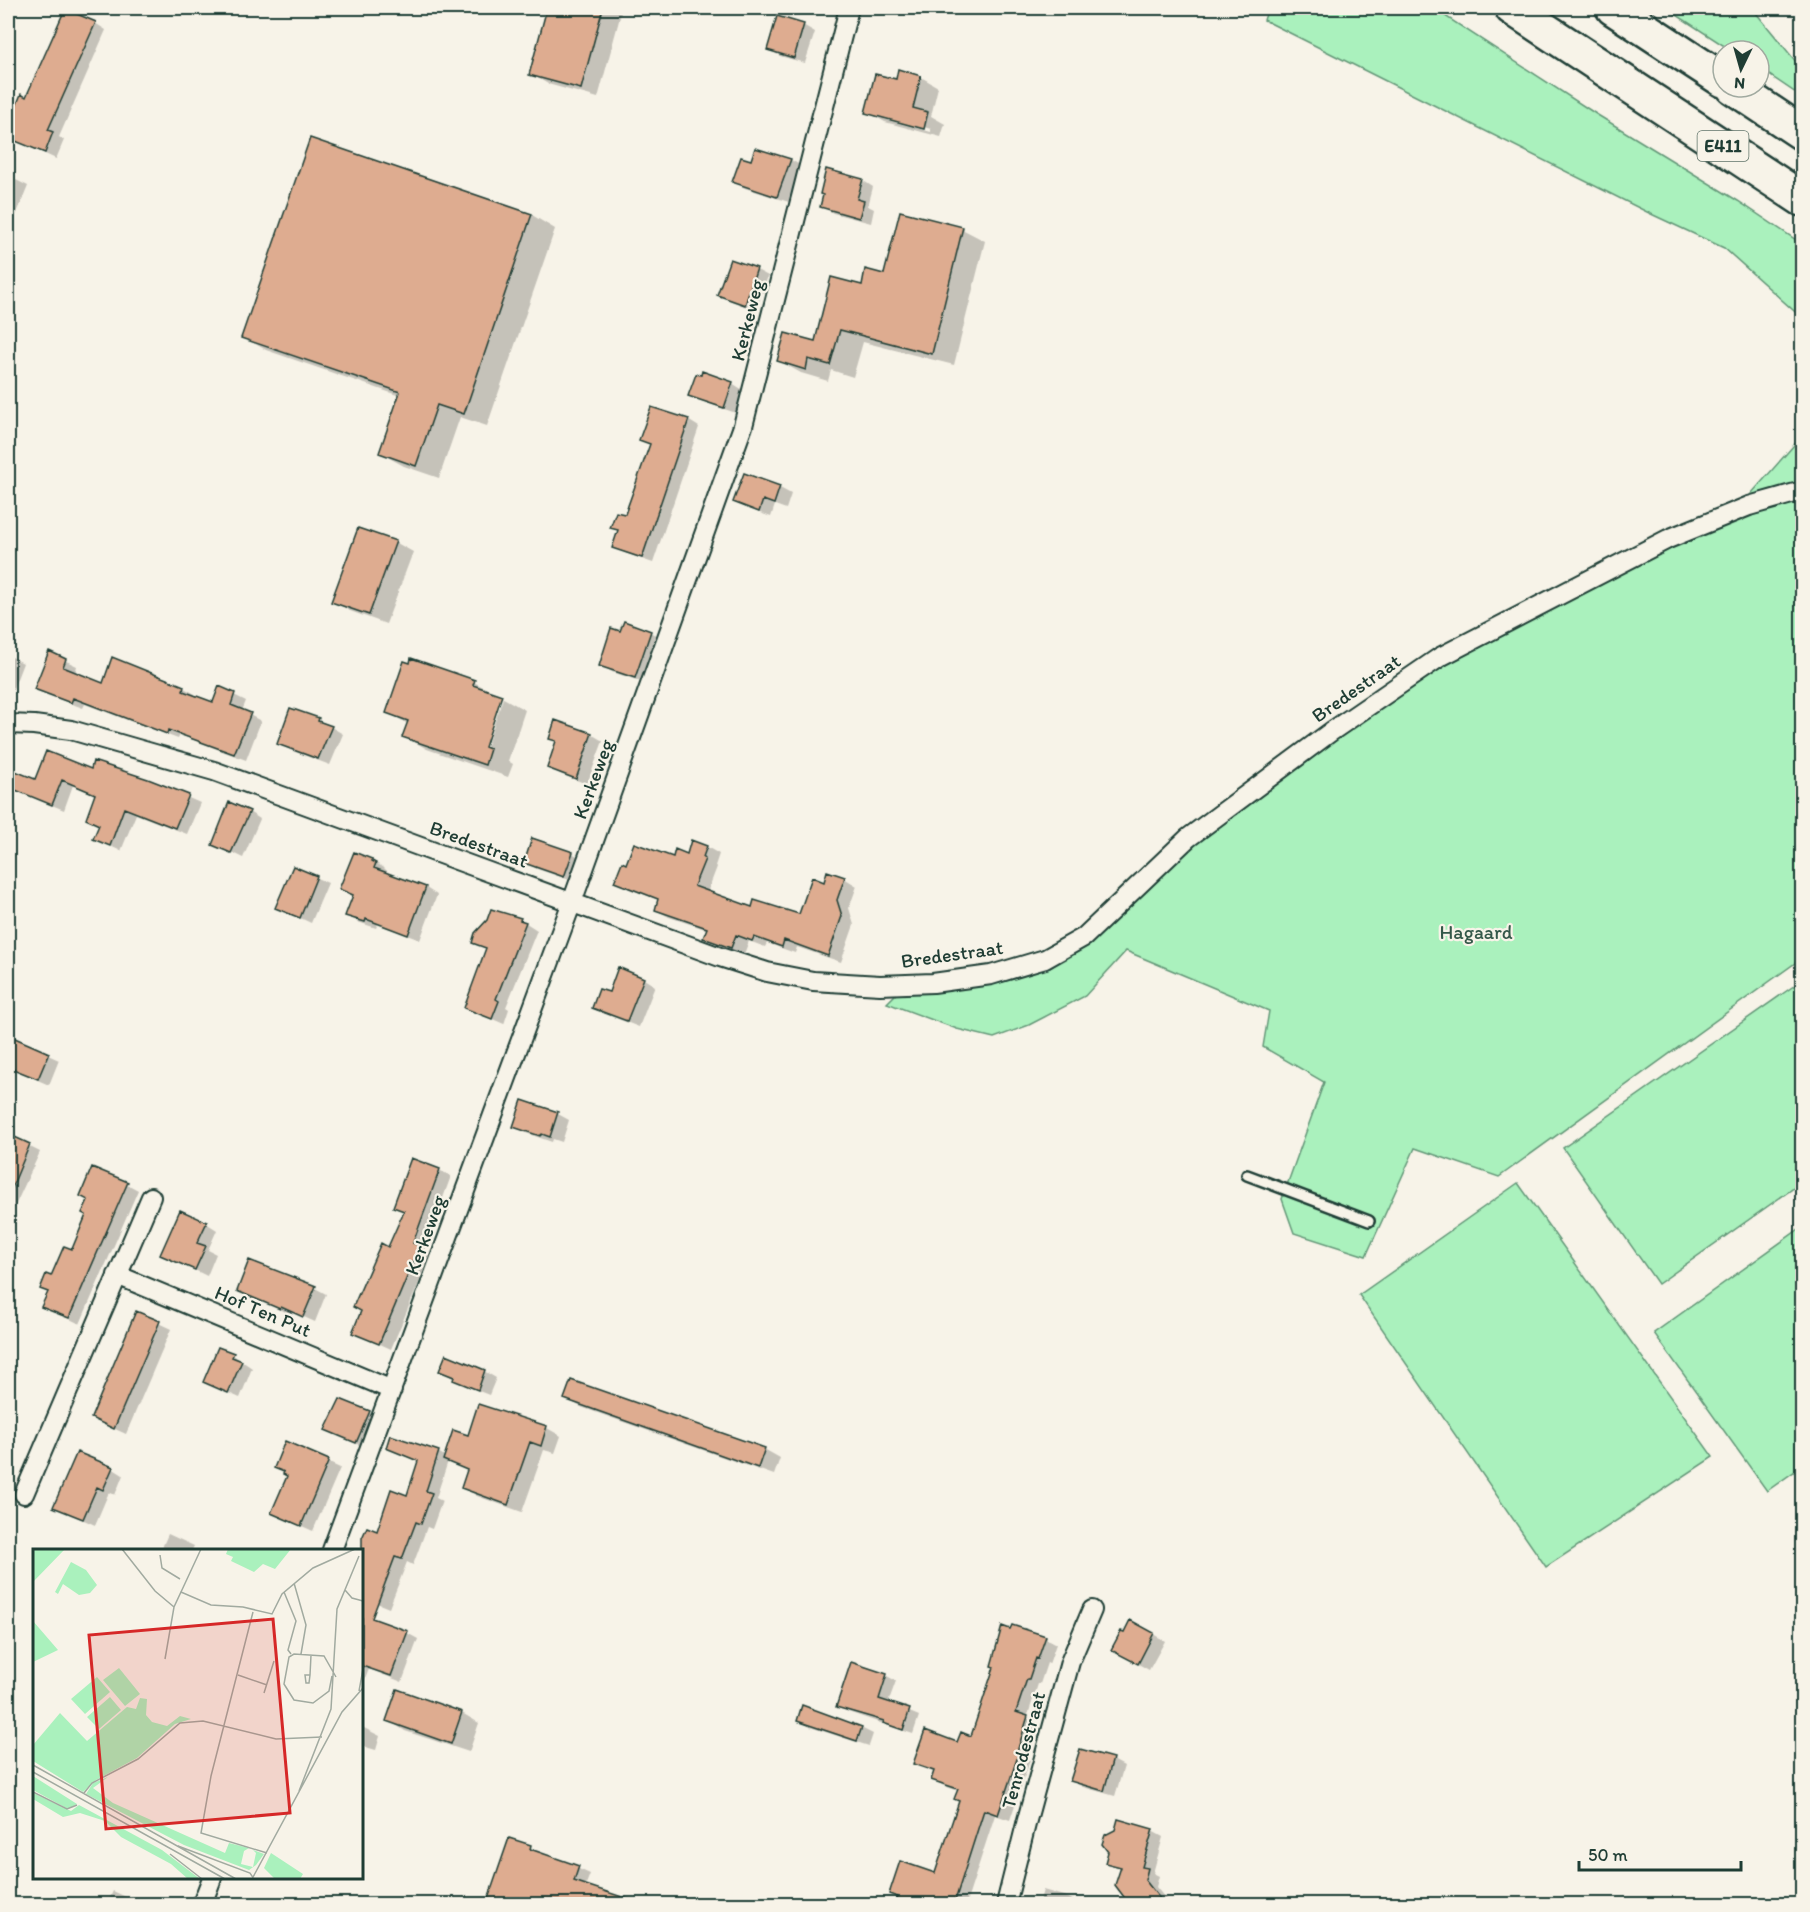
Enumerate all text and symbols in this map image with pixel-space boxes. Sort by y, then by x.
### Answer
north arrow [1711,39,1771,99]
text: N [1734,74,1746,93]
road number: E411 [1698,131,1748,161]
street label: Kerkeweg [725,276,769,363]
street label: Bredestraat [1307,649,1405,727]
street label: Kerkeweg [567,735,619,822]
street label: Bredestraat [427,815,531,873]
park label: Hagaard [1439,920,1513,944]
street label: Bredestraat [899,935,1005,973]
street label: Kerkeweg [399,1191,451,1278]
street label: Hof Ten Put [211,1280,315,1342]
inset map [33,1549,363,1879]
street label: Tenrodestraat [996,1689,1050,1811]
scale bar [1579,1834,1741,1872]
text: 50 m [1588,1844,1628,1866]

